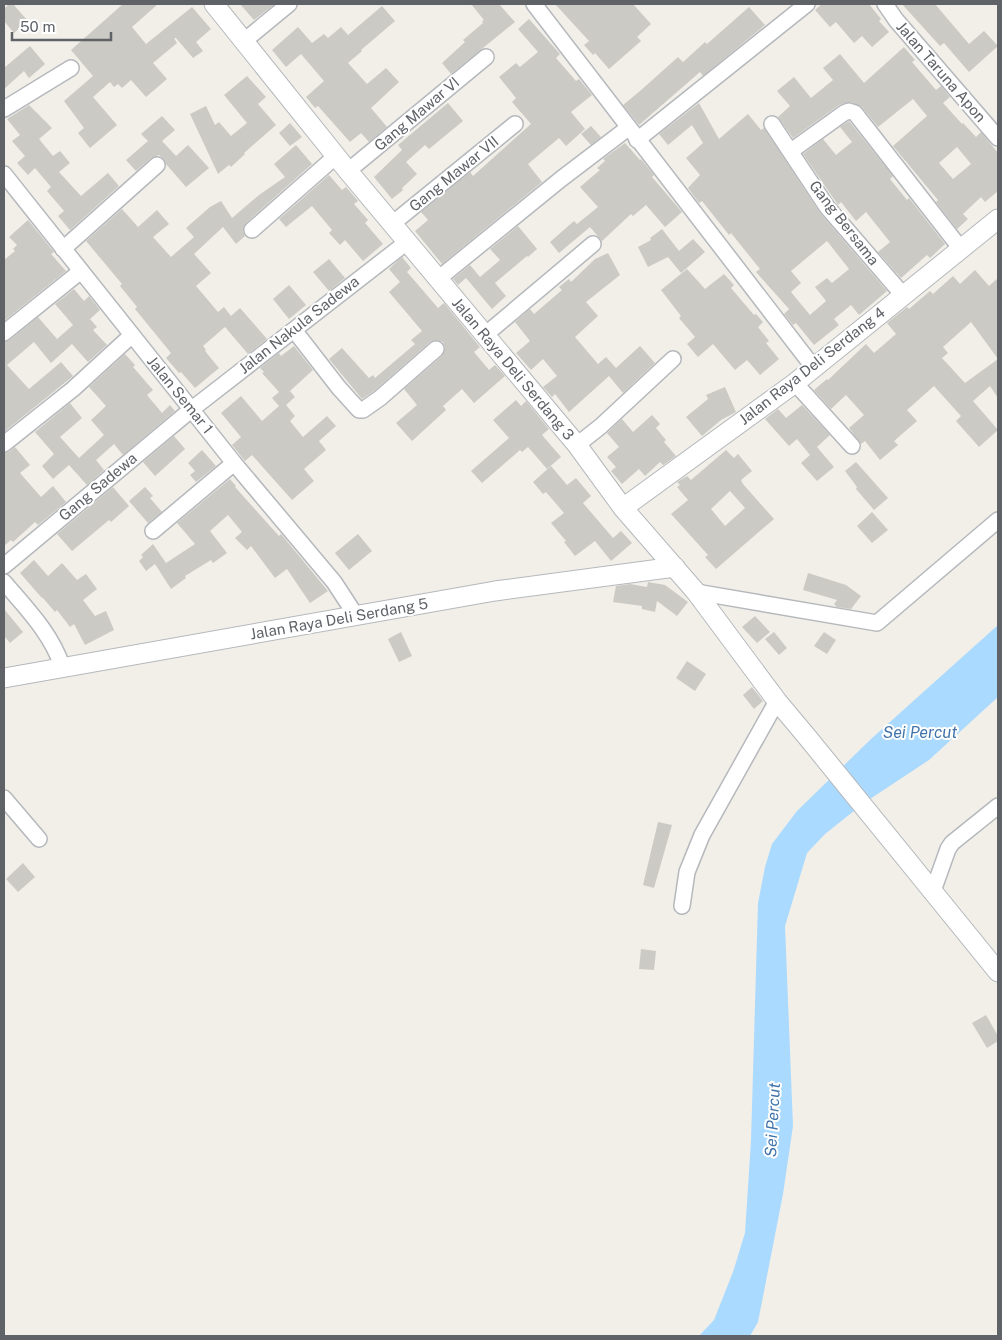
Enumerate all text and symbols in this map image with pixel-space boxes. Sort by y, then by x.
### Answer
scale bar [12,10,111,42]
text: 50 m [20,18,55,35]
street label: Jalan Taruna Apon [893,18,990,125]
street label: Gang Mawar VI [371,73,463,154]
street label: Gang Mawar VII [406,132,502,215]
street label: Gang Bersama [806,177,883,268]
street label: Jalan Nakula Sadewa [235,272,362,377]
street label: Jalan Raya Deli Serdang 3 [449,294,578,443]
street label: Jalan Raya Deli Serdang 4 [735,303,888,428]
street label: Jalan Semar 1 [144,353,217,437]
street label: Gang Sadewa [55,449,140,524]
street label: Jalan Raya Deli Serdang 5 [249,594,429,643]
water label: Sei Percut [883,723,957,742]
water label: Sei Percut [761,1082,784,1158]

